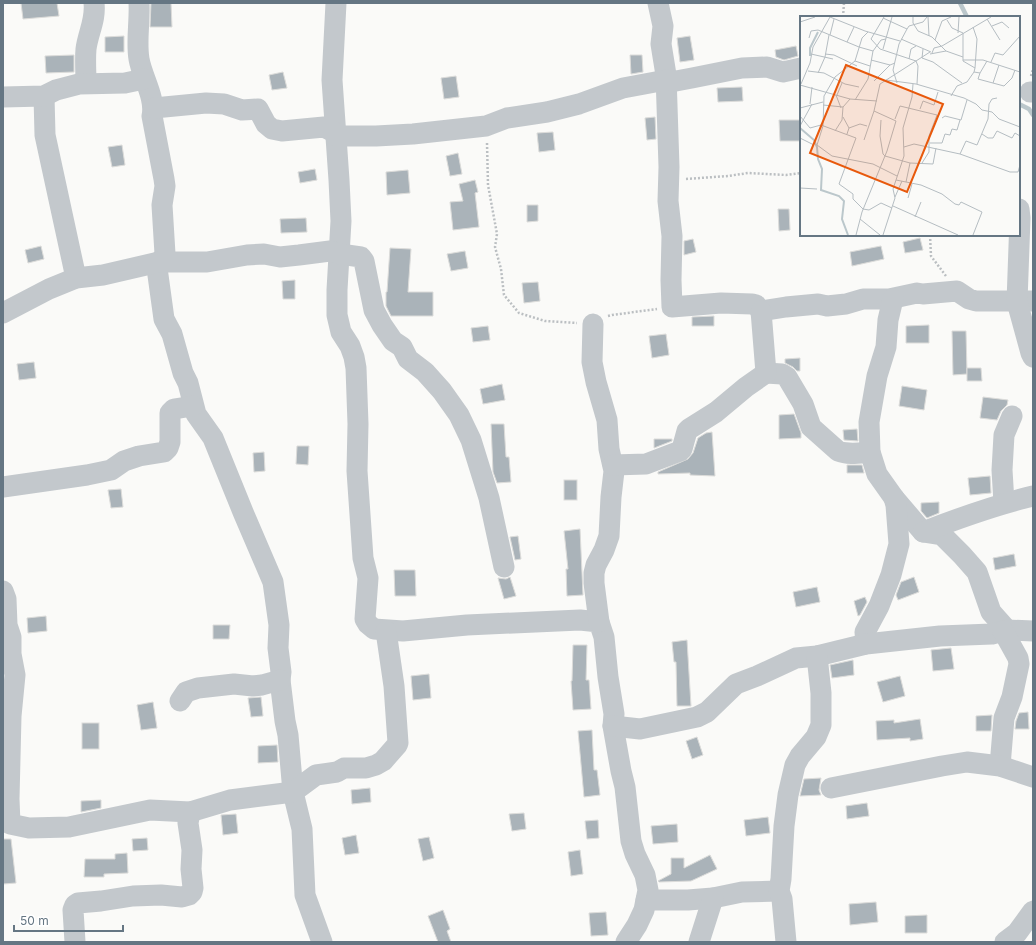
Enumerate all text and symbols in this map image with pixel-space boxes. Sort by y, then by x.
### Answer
inset map [800,16,1020,236]
scale bar [14,907,123,933]
text: 50 m [20,913,49,928]

